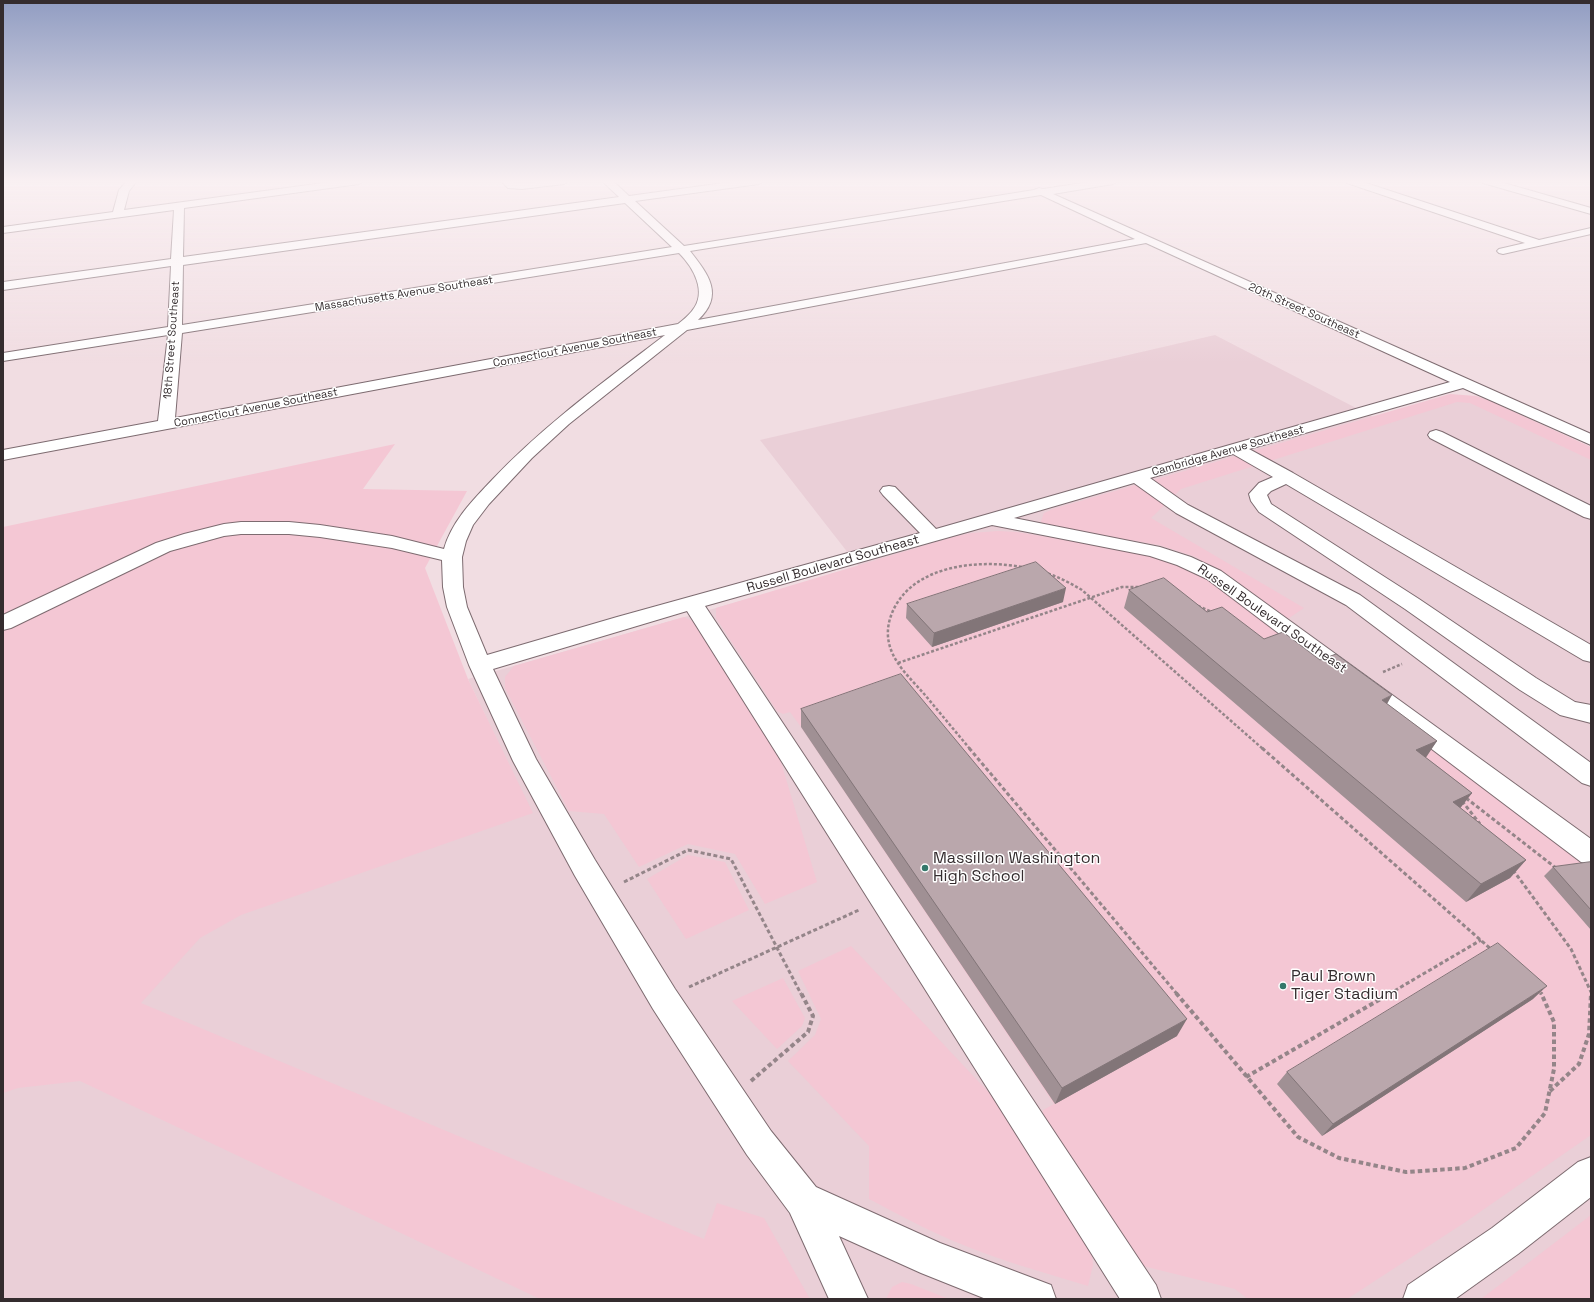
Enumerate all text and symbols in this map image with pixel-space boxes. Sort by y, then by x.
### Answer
street label: Massachusetts Avenue Southeast [314,273,494,315]
street label: 20th Street Southeast [1246,280,1362,342]
street label: 18th Street Southeast [161,281,183,399]
street label: Connecticut Avenue Southeast [492,326,658,370]
street label: Connecticut Avenue Southeast [173,386,339,430]
street label: Cambridge Avenue Southeast [1150,423,1306,479]
street label: Russell Boulevard Southeast [745,532,921,596]
street label: Russell Boulevard Southeast [1194,561,1350,677]
place label: Massillon Washington High School [933,849,1100,887]
marker: Massillon Washington High School [920,863,930,873]
place label: Paul Brown Tiger Stadium [1291,967,1398,1005]
marker: Paul Brown Tiger Stadium [1278,981,1288,991]

